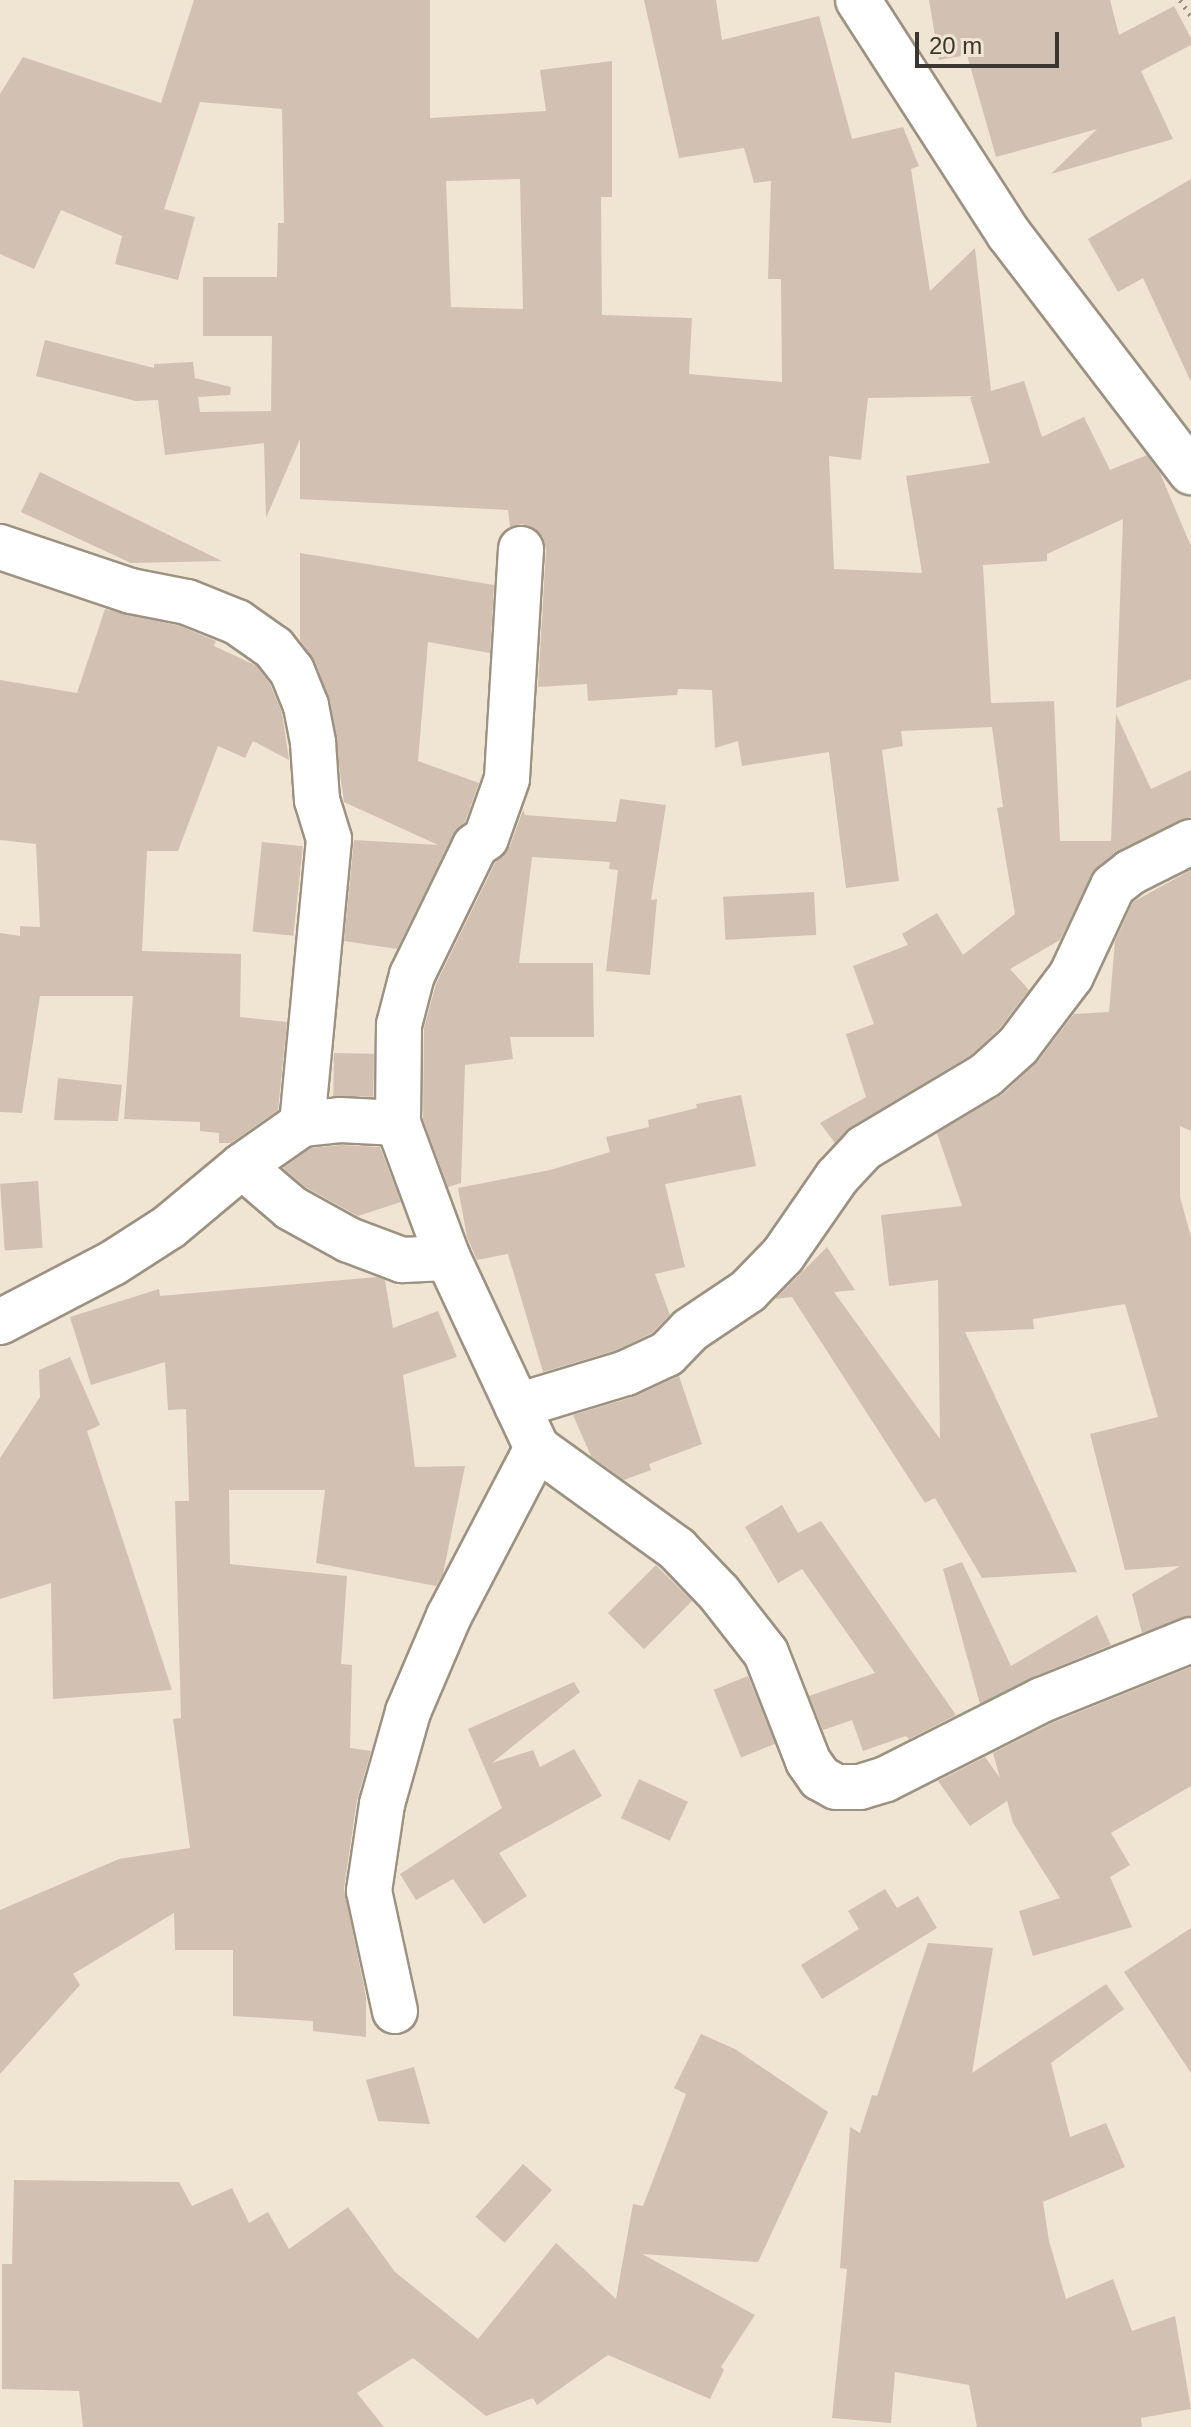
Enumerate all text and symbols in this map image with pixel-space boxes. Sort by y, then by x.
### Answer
scale bar [919,16,1063,66]
text: 20 m [929,32,982,59]

